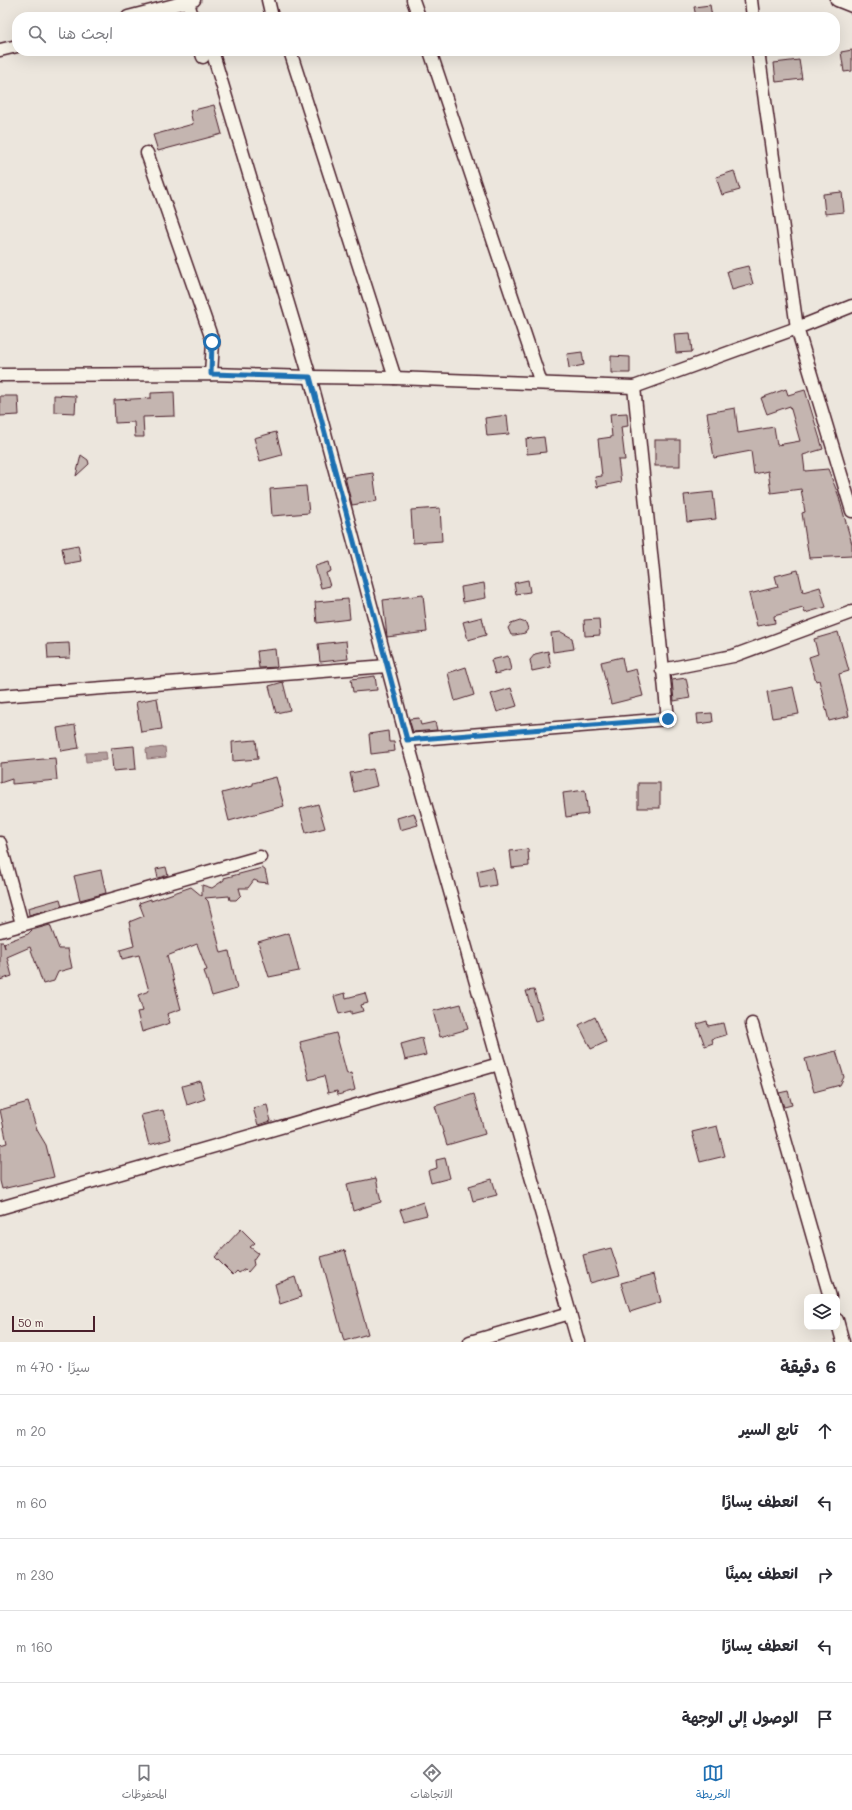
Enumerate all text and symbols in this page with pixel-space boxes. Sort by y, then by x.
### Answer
search box [12,12,840,56]
icon: search [26,23,48,45]
text: ابحث هنا [58,23,113,43]
route start [203,333,221,351]
route end [659,710,677,728]
map controls [804,1294,840,1330]
button: layers [804,1294,840,1330]
scale bar [12,1314,95,1333]
text: 50 m [18,1315,44,1330]
text: 6 دقيقة [780,1355,836,1377]
text: سيرًا · 470 m [16,1358,90,1375]
text: تابع السير [739,1419,798,1439]
icon: ahead [814,1420,836,1442]
text: 20 m [16,1422,46,1439]
text: انعطف يسارًا [722,1491,798,1511]
icon: left [814,1492,836,1514]
text: 60 m [16,1494,46,1511]
text: انعطف يمينًا [726,1563,798,1583]
icon: right [814,1564,836,1586]
text: 230 m [16,1566,53,1583]
text: انعطف يسارًا [722,1635,798,1655]
icon: left [814,1636,836,1658]
text: 160 m [16,1638,52,1655]
text: الوصول إلى الوجهة [682,1707,798,1727]
icon: arrive [814,1708,836,1730]
tab: المحفوظات [122,1762,167,1804]
tab: الاتجاهات [410,1762,453,1804]
tab: الخريطة [696,1762,730,1804]

